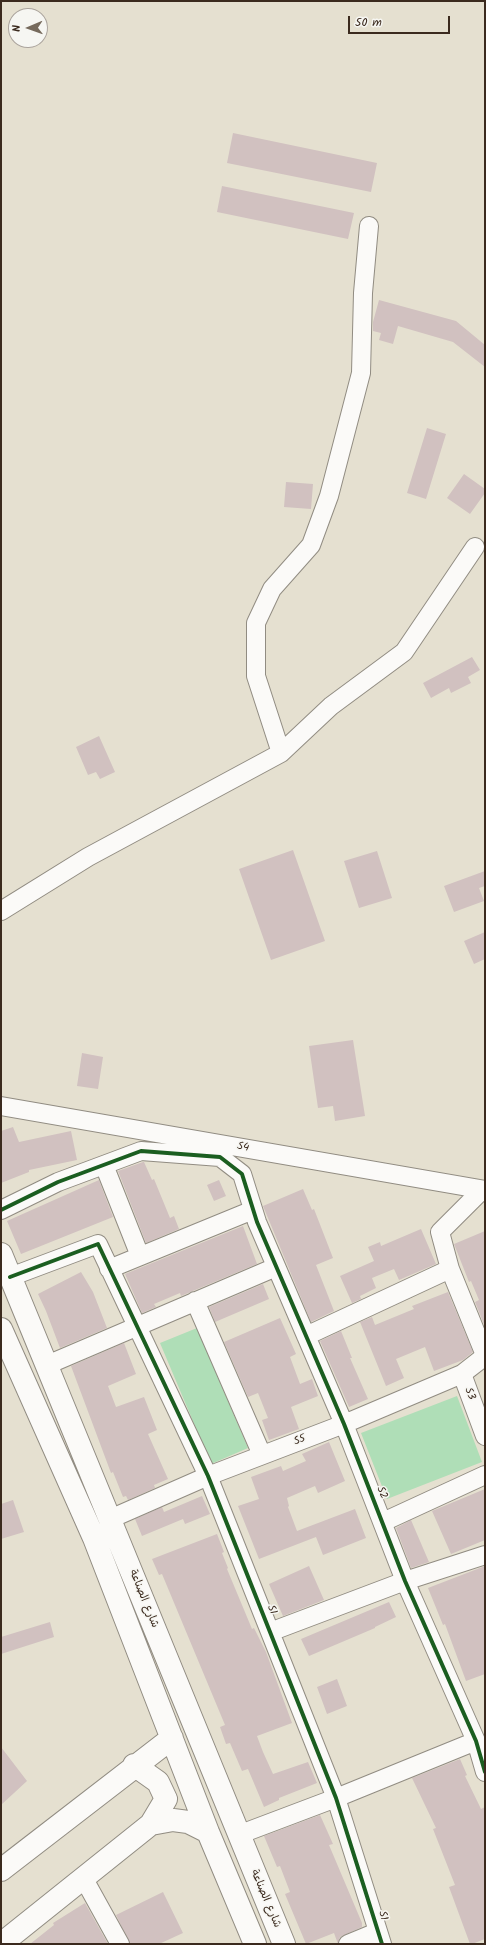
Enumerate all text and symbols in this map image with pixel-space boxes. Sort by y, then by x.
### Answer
north arrow [8,8,48,48]
scale bar [350,8,452,34]
text: 50 m [355,13,382,32]
text: N [8,25,26,32]
street label: S4 [236,1140,250,1156]
street label: S3 [461,1386,477,1402]
street label: S5 [292,1433,308,1449]
street label: S2 [373,1485,389,1501]
street label: شارع الصناعة [125,1568,161,1630]
street label: S1 [263,1603,279,1617]
street label: شارع الصناعة [247,1868,283,1930]
street label: S1 [374,1910,390,1922]

